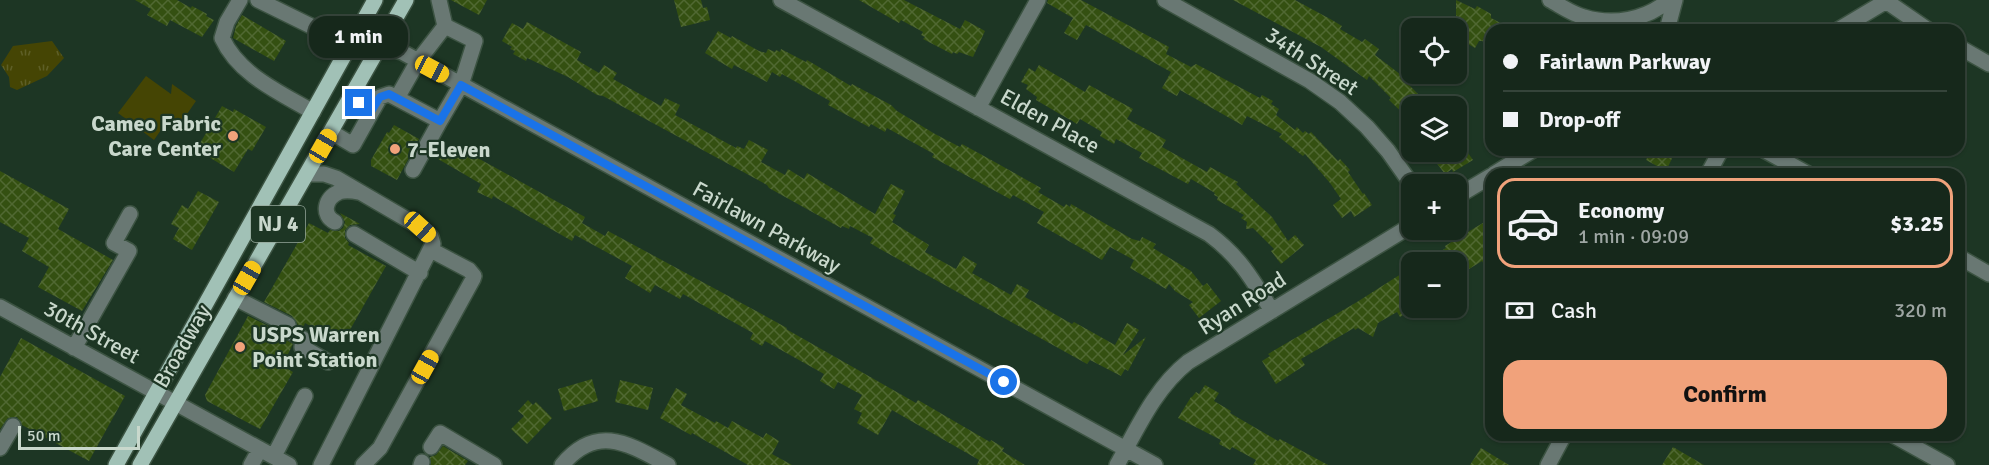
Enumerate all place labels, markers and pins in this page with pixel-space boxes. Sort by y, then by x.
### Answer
place label: Cameo Fabric Care Center [91,110,221,162]
marker: Cameo Fabric Care Center [226,129,240,143]
place label: 7-Eleven [407,136,490,163]
marker: 7-Eleven [388,142,402,156]
place label: USPS Warren Point Station [252,321,380,373]
marker: USPS Warren Point Station [233,340,247,354]

